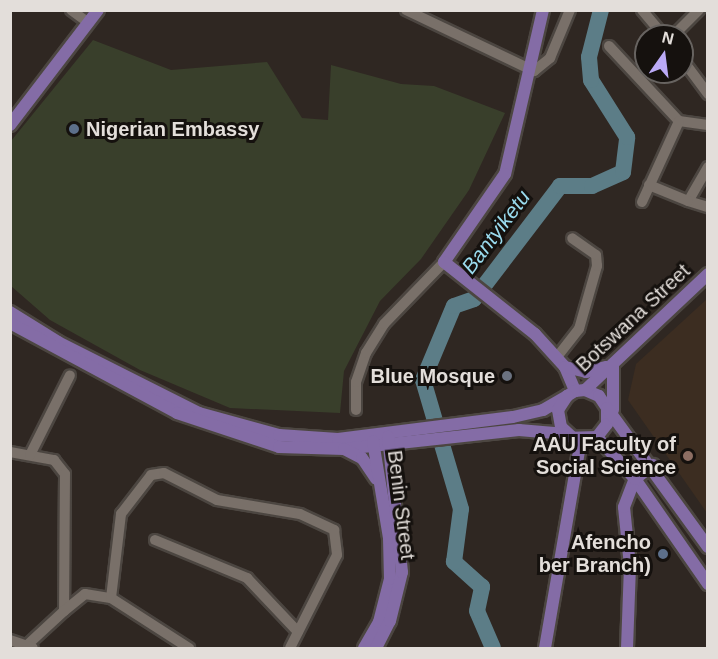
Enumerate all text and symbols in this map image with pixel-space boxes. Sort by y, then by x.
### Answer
north arrow [634,24,694,84]
text: N [660,28,676,48]
place label: Nigerian Embassy [86,117,259,141]
marker: Nigerian Embassy [67,122,81,136]
water label: Bantyiketu [456,185,536,279]
street label: Botswana Street [571,259,695,377]
place label: Blue Mosque [371,364,495,388]
marker: Blue Mosque [500,369,514,383]
place label: AAU Faculty of Social Science [533,432,676,479]
street label: Benin Street [382,449,420,561]
marker: AAU Faculty of Social Science [681,449,695,463]
place label: Afencho ber Branch) [539,530,651,577]
marker: Afencho ber Branch) [656,547,670,561]

